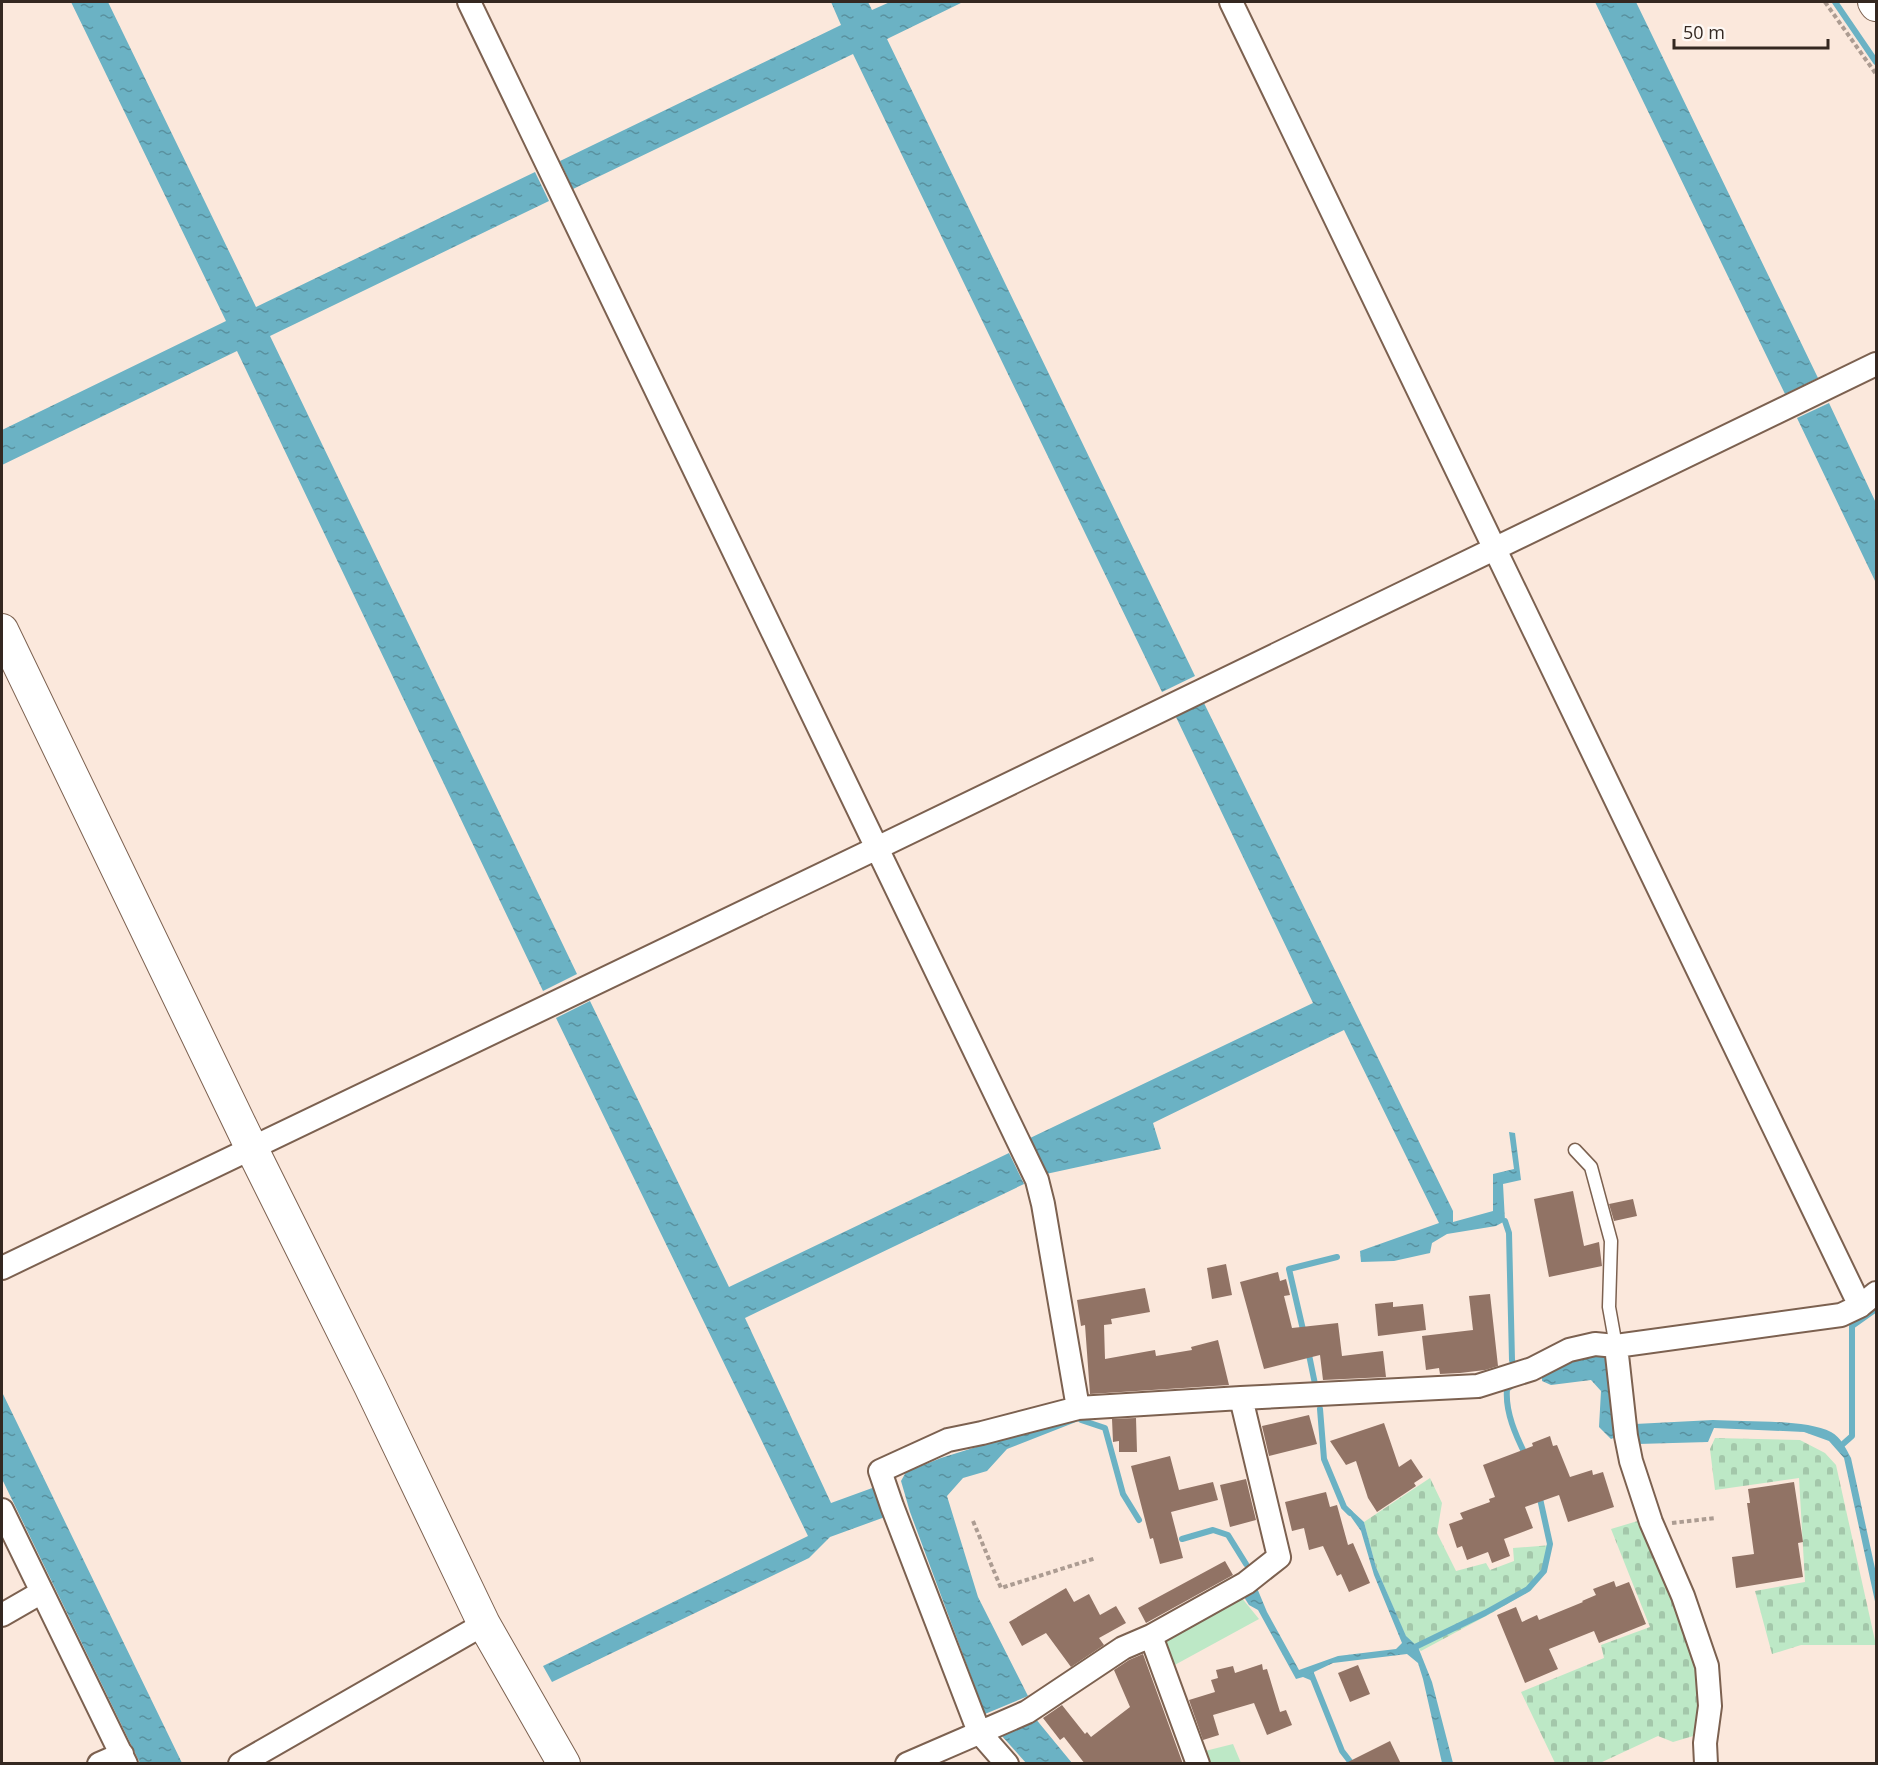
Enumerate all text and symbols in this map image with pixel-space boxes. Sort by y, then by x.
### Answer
scale bar [1674,12,1828,50]
text: 50 m [1683,20,1725,44]

